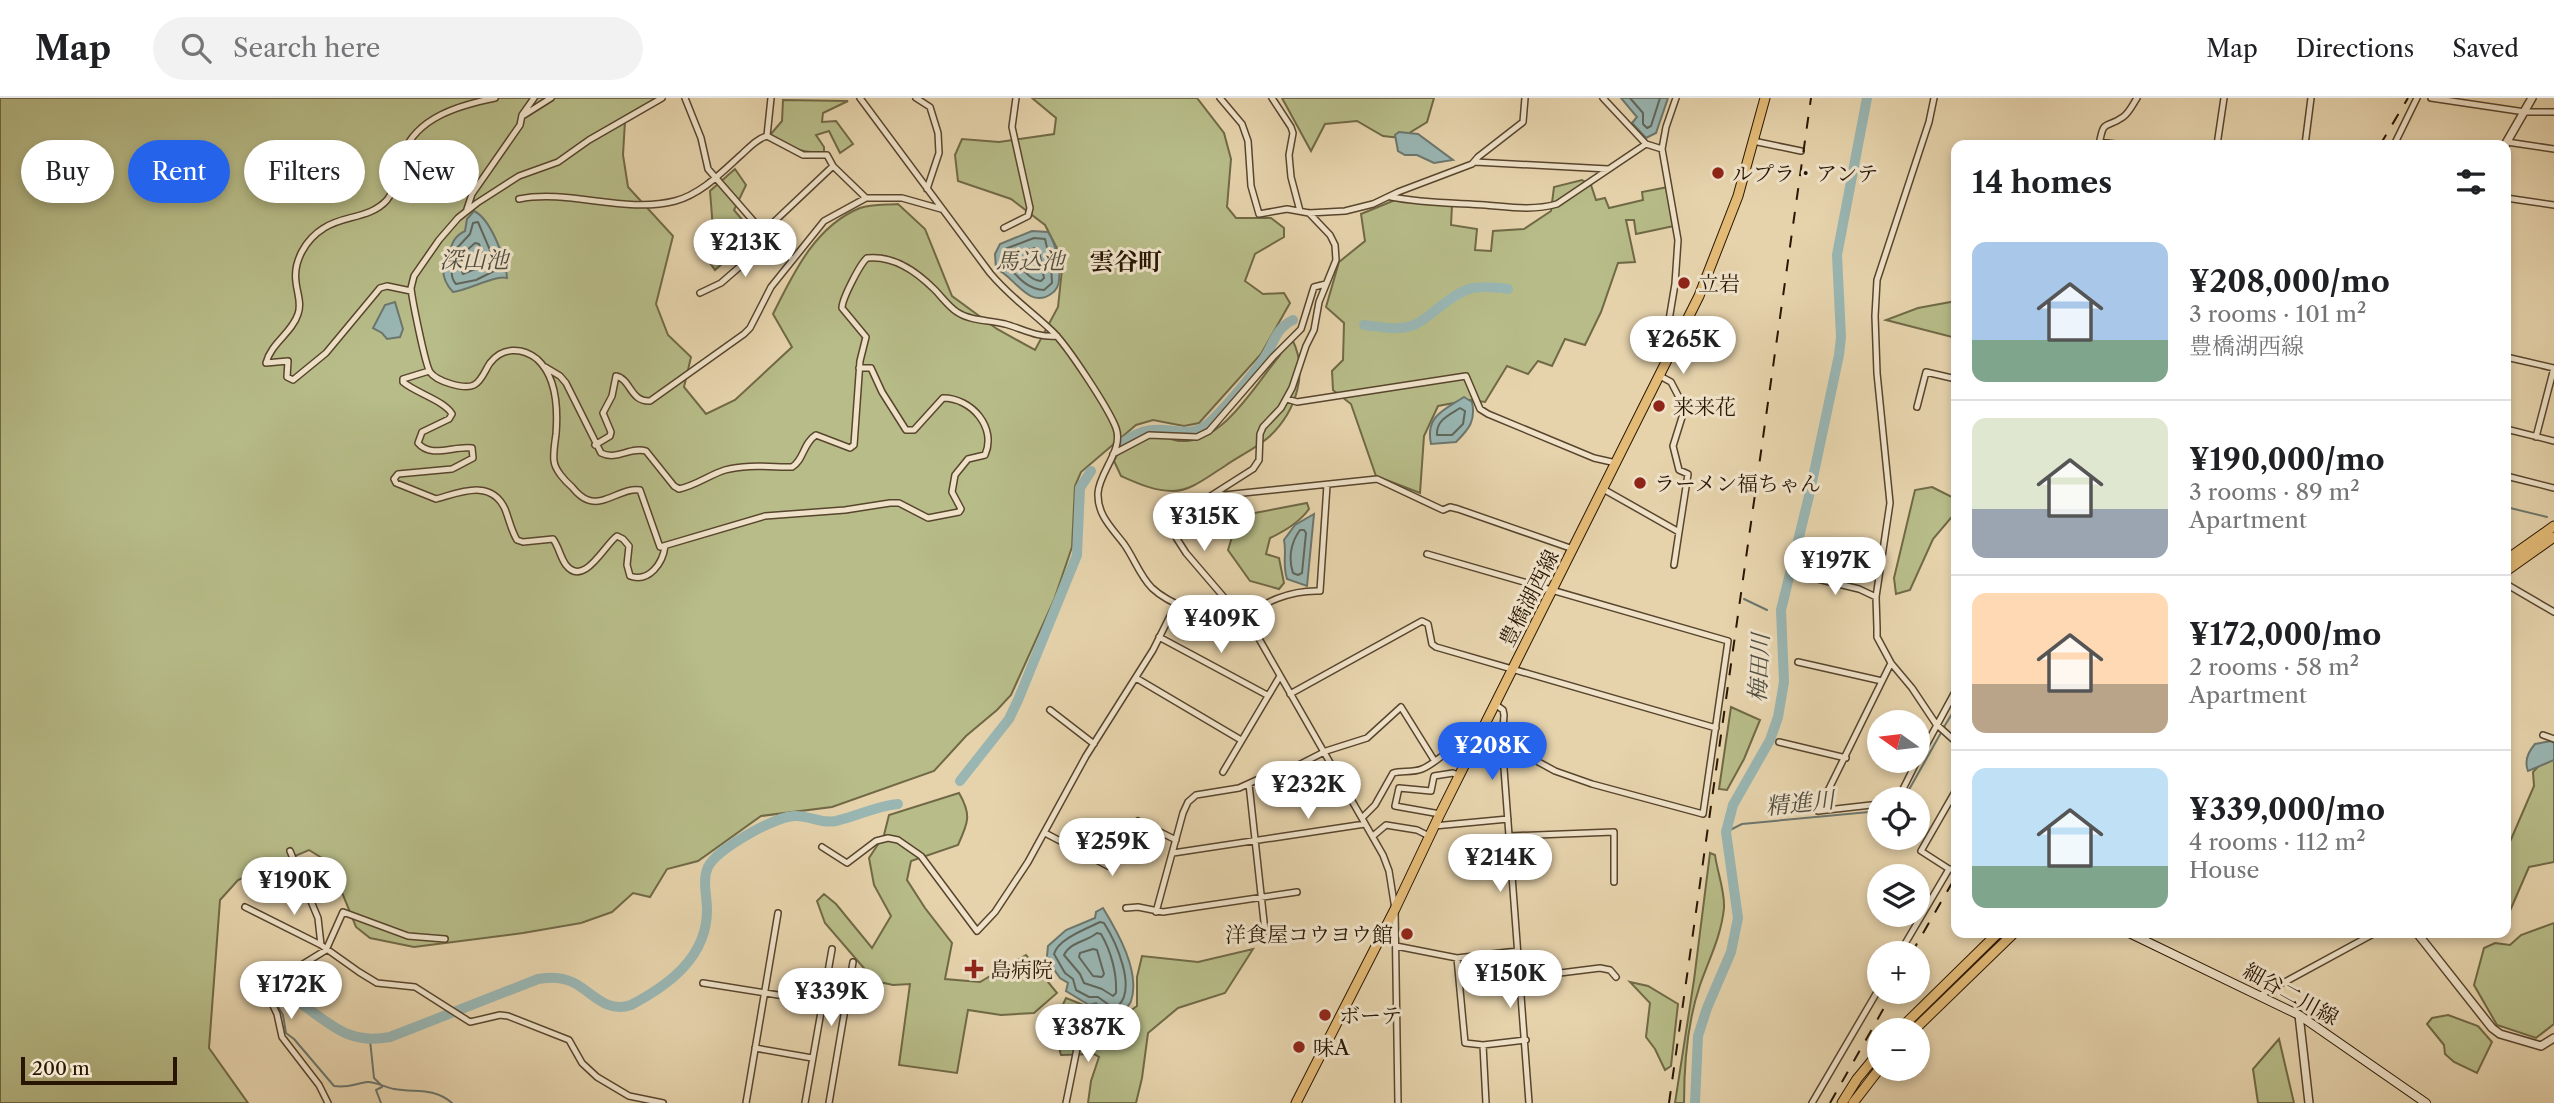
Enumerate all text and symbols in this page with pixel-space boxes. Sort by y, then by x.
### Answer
search box [153,17,643,80]
text: Map [35,28,111,69]
icon: search [177,29,215,67]
text: Search here [233,32,380,64]
text: Map [2206,34,2258,63]
text: Directions [2296,34,2414,63]
text: Saved [2452,34,2519,63]
chip: Buy [21,140,114,203]
chip: Rent [128,140,230,203]
chip: Filters [244,140,365,203]
chip: New [379,140,479,203]
place label: ルプラ・アンテ [1732,161,1878,186]
icon: filters [2452,163,2490,201]
text: 14 homes [1972,164,2112,201]
marker: ルプラ・アンテ [1710,165,1726,181]
pin: ¥213K [696,220,794,279]
text: ¥213K [709,228,781,256]
water label: 深山池 [440,246,512,274]
water label: 馬込池 [996,247,1068,275]
district label: 雲谷町 [1090,247,1162,276]
text: ¥208,000/mo [2189,263,2390,300]
icon: home [2028,270,2112,354]
place label: 立岩 [1698,271,1740,296]
marker: 立岩 [1676,275,1692,291]
text: 3 rooms · 101 m² [2189,300,2366,328]
pin: ¥265K [1634,316,1732,376]
text: ¥265K [1646,325,1720,353]
text: 豊橋湖西線 [2189,332,2304,360]
place label: 来来花 [1673,394,1736,419]
marker: 来来花 [1651,398,1667,414]
text: ¥190,000/mo [2189,441,2385,478]
icon: home [2028,446,2112,530]
place label: ラーメン福ちゃん [1654,471,1821,496]
marker: ラーメン福ちゃん [1632,475,1648,491]
text: 3 rooms · 89 m² [2189,478,2360,506]
pin: ¥315K [1155,494,1253,553]
text: ¥315K [1169,502,1239,530]
text: Apartment [2189,506,2307,534]
pin: ¥197K [1786,538,1884,597]
street label: 豊橋湖西線 [1494,546,1564,650]
text: ¥197K [1800,546,1870,574]
pin: ¥409K [1172,596,1270,655]
text: ¥409K [1183,604,1259,632]
text: ¥172,000/mo [2189,616,2381,653]
icon: home [2028,621,2112,705]
water label: 梅田川 [1743,630,1775,703]
text: 2 rooms · 58 m² [2189,653,2359,681]
text: Apartment [2189,681,2307,709]
north arrow [1867,710,1930,774]
map controls [1867,710,1930,1081]
pin: ¥208K [1443,722,1541,782]
text: ¥208K [1454,731,1530,759]
pin: ¥232K [1259,762,1357,821]
text: ¥232K [1271,770,1345,798]
water label: 精進川 [1764,785,1839,821]
button: locate [1867,787,1930,850]
text: ¥339,000/mo [2189,791,2385,828]
icon: home [2028,796,2112,880]
pin: ¥259K [1063,818,1161,878]
text: ¥259K [1075,827,1149,855]
text: 4 rooms · 112 m² [2189,828,2366,856]
pin: ¥214K [1451,834,1549,894]
text: ¥214K [1464,843,1536,871]
text: House [2189,856,2259,884]
pin: ¥190K [245,858,343,917]
button: layers [1867,864,1930,927]
text: ¥190K [258,866,330,894]
place label: 洋食屋コウヨウ館 [1225,922,1393,947]
marker: 洋食屋コウヨウ館 [1399,926,1415,942]
button: + [1867,941,1930,1004]
pin: ¥150K [1461,950,1559,1010]
place label: 島病院 [990,957,1053,982]
street label: 細谷二川線 [2239,958,2343,1030]
marker: 島病院 [964,959,984,979]
text: ¥150K [1474,959,1546,987]
pin: ¥172K [242,962,340,1021]
pin: ¥339K [782,968,880,1028]
text: ¥172K [256,970,326,998]
text: ¥339K [794,977,868,1005]
place label: ボーテ [1339,1003,1402,1028]
pin: ¥387K [1039,1004,1137,1064]
marker: ボーテ [1317,1007,1333,1023]
text: ¥387K [1051,1013,1125,1041]
button: − [1867,1018,1930,1081]
place label: 味A [1313,1035,1350,1060]
marker: 味A [1291,1039,1307,1055]
scale bar [21,1054,177,1086]
text: 200 m [32,1057,90,1080]

